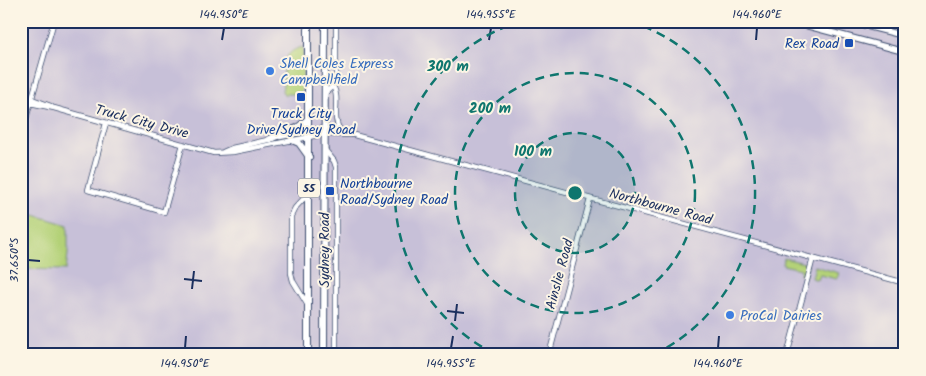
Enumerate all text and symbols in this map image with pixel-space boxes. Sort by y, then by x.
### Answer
text: 144.950°E [199,5,250,24]
text: 144.955°E [466,5,517,24]
text: 144.960°E [732,5,783,24]
place label: Rex Road [785,33,840,55]
marker: Rex Road [843,37,855,49]
place label: Shell Coles Express Campbellfield [280,53,394,91]
text: 300 m [426,55,469,79]
marker: Shell Coles Express Campbellfield [264,65,276,77]
marker: Truck City Drive/Sydney Road [295,91,307,103]
text: 200 m [469,97,511,121]
street label: Truck City Drive [93,99,192,145]
place label: Truck City Drive/Sydney Road [246,103,357,141]
text: 100 m [514,140,552,164]
place label: Northbourne Road/Sydney Road [340,173,449,211]
road number: 55 [298,178,320,198]
street label: Northbourne Road [607,183,716,232]
centre of rings [566,184,584,202]
marker: Northbourne Road/Sydney Road [324,185,336,197]
street label: Sydney Road [314,211,336,288]
street label: Ainslie Road [540,236,580,312]
text: 37.650°S [5,237,24,282]
place label: ProCal Dairies [740,305,822,327]
marker: ProCal Dairies [724,309,736,321]
text: 144.950°E [160,354,211,373]
text: 144.955°E [426,354,477,373]
text: 144.960°E [693,354,744,373]

